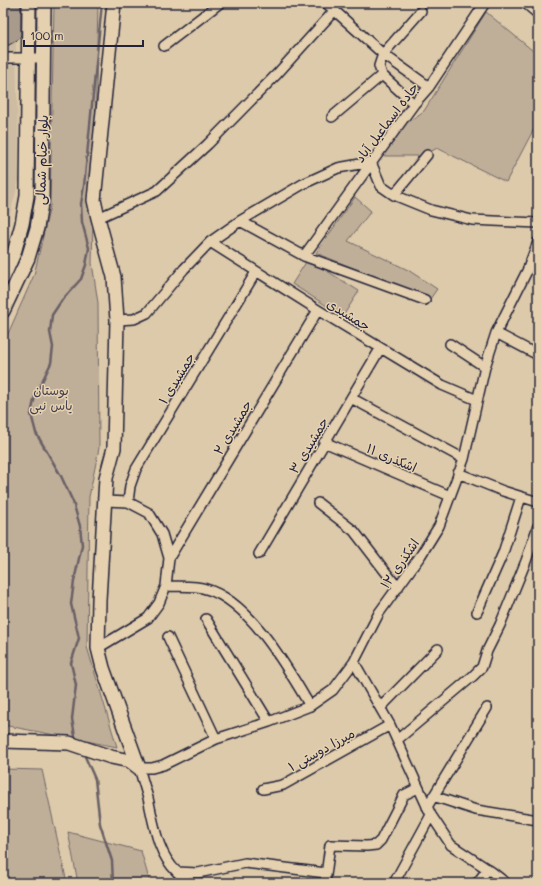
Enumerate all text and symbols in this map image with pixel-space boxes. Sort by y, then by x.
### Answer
scale bar [24,22,143,48]
text: 100 m [30,27,64,43]
street label: جاده اسماعیل آباد [351,79,422,166]
street label: بلوار خیام شمالی [31,115,54,206]
street label: جمشیدی [324,294,374,335]
street label: جمشیدی ۱ [154,349,199,407]
park label: بوستان یاس نبی [30,381,72,415]
street label: جمشیدی ۲ [209,396,256,458]
street label: جمشیدی ۳ [285,414,332,477]
street label: اشکذری ۱۱ [364,439,420,476]
street label: اشکذری ۱۲ [376,535,423,592]
street label: میرزا دوستی ۱ [285,724,358,776]

